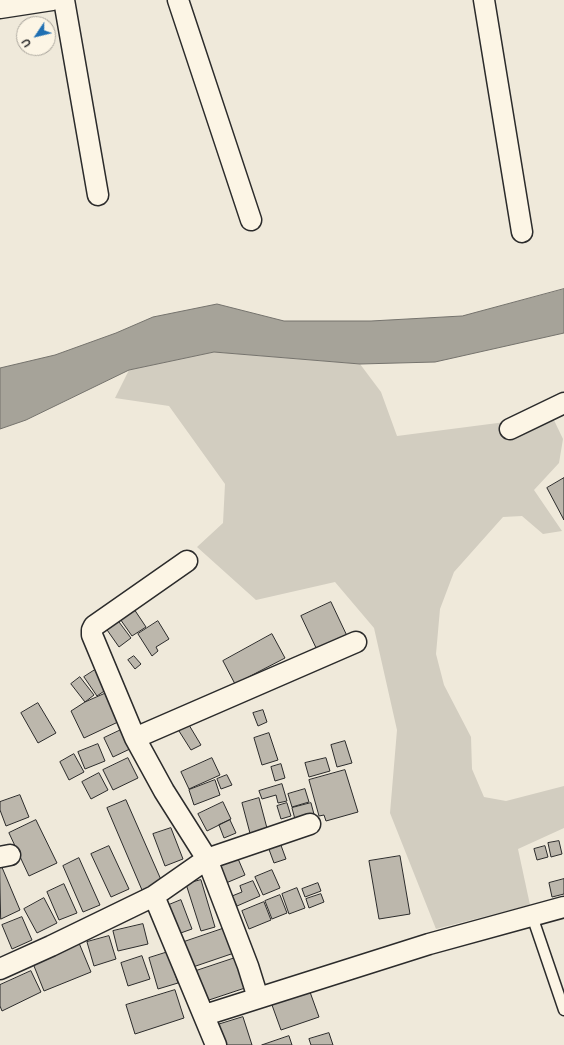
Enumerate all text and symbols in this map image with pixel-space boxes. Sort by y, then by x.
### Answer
north arrow [16,16,56,56]
text: U [19,36,34,50]

